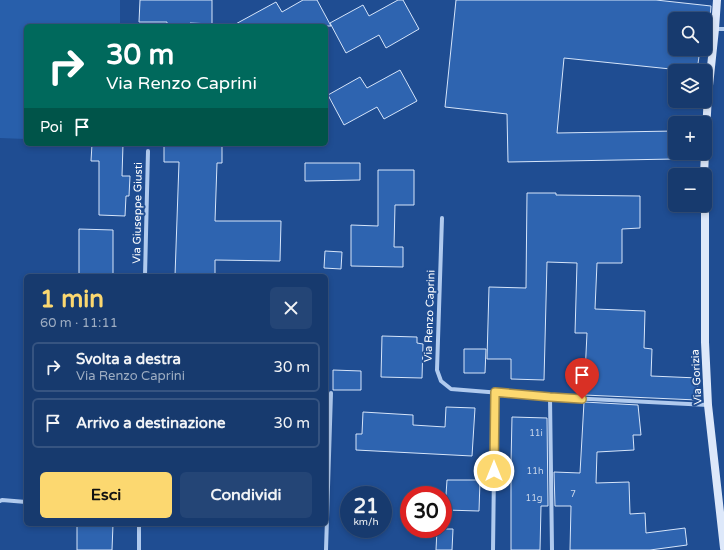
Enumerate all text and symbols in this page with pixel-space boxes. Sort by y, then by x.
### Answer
map controls [668,12,712,212]
button: search [668,12,712,56]
text: 30 m [106,38,174,72]
icon: right [40,40,92,92]
button: layers [668,64,712,108]
text: Via Renzo Caprini [106,72,257,94]
icon: arrive [71,116,93,138]
button: + [668,116,712,160]
text: Poi [40,118,63,136]
street label: Via Giuseppe Giusti [130,162,145,264]
button: − [668,168,712,212]
street label: Via Renzo Caprini [421,270,438,362]
text: 1 min [40,285,104,314]
button: close [270,287,312,329]
text: 60 m · 11:11 [40,315,118,331]
street label: Via Gorizia [689,349,704,405]
text: Svolta a destra [76,350,181,368]
icon: right [42,356,64,378]
text: 30 m [273,358,310,376]
pin [565,358,599,399]
icon: arrive [571,364,593,386]
text: Via Renzo Caprini [76,368,185,384]
icon: arrive [42,412,64,434]
text: Arrivo a destinazione [76,414,226,432]
text: 30 m [273,414,310,432]
house number: 11i [529,428,543,439]
position arrow [473,450,515,492]
house number: 11h [527,466,543,477]
button: Esci [40,472,172,518]
button: Condividi [180,472,312,518]
speed limit sign: 30 [400,486,452,538]
house number: 7 [570,489,576,500]
house number: 11g [526,493,542,504]
text: 21 [353,495,379,519]
text: km/h [353,516,379,528]

